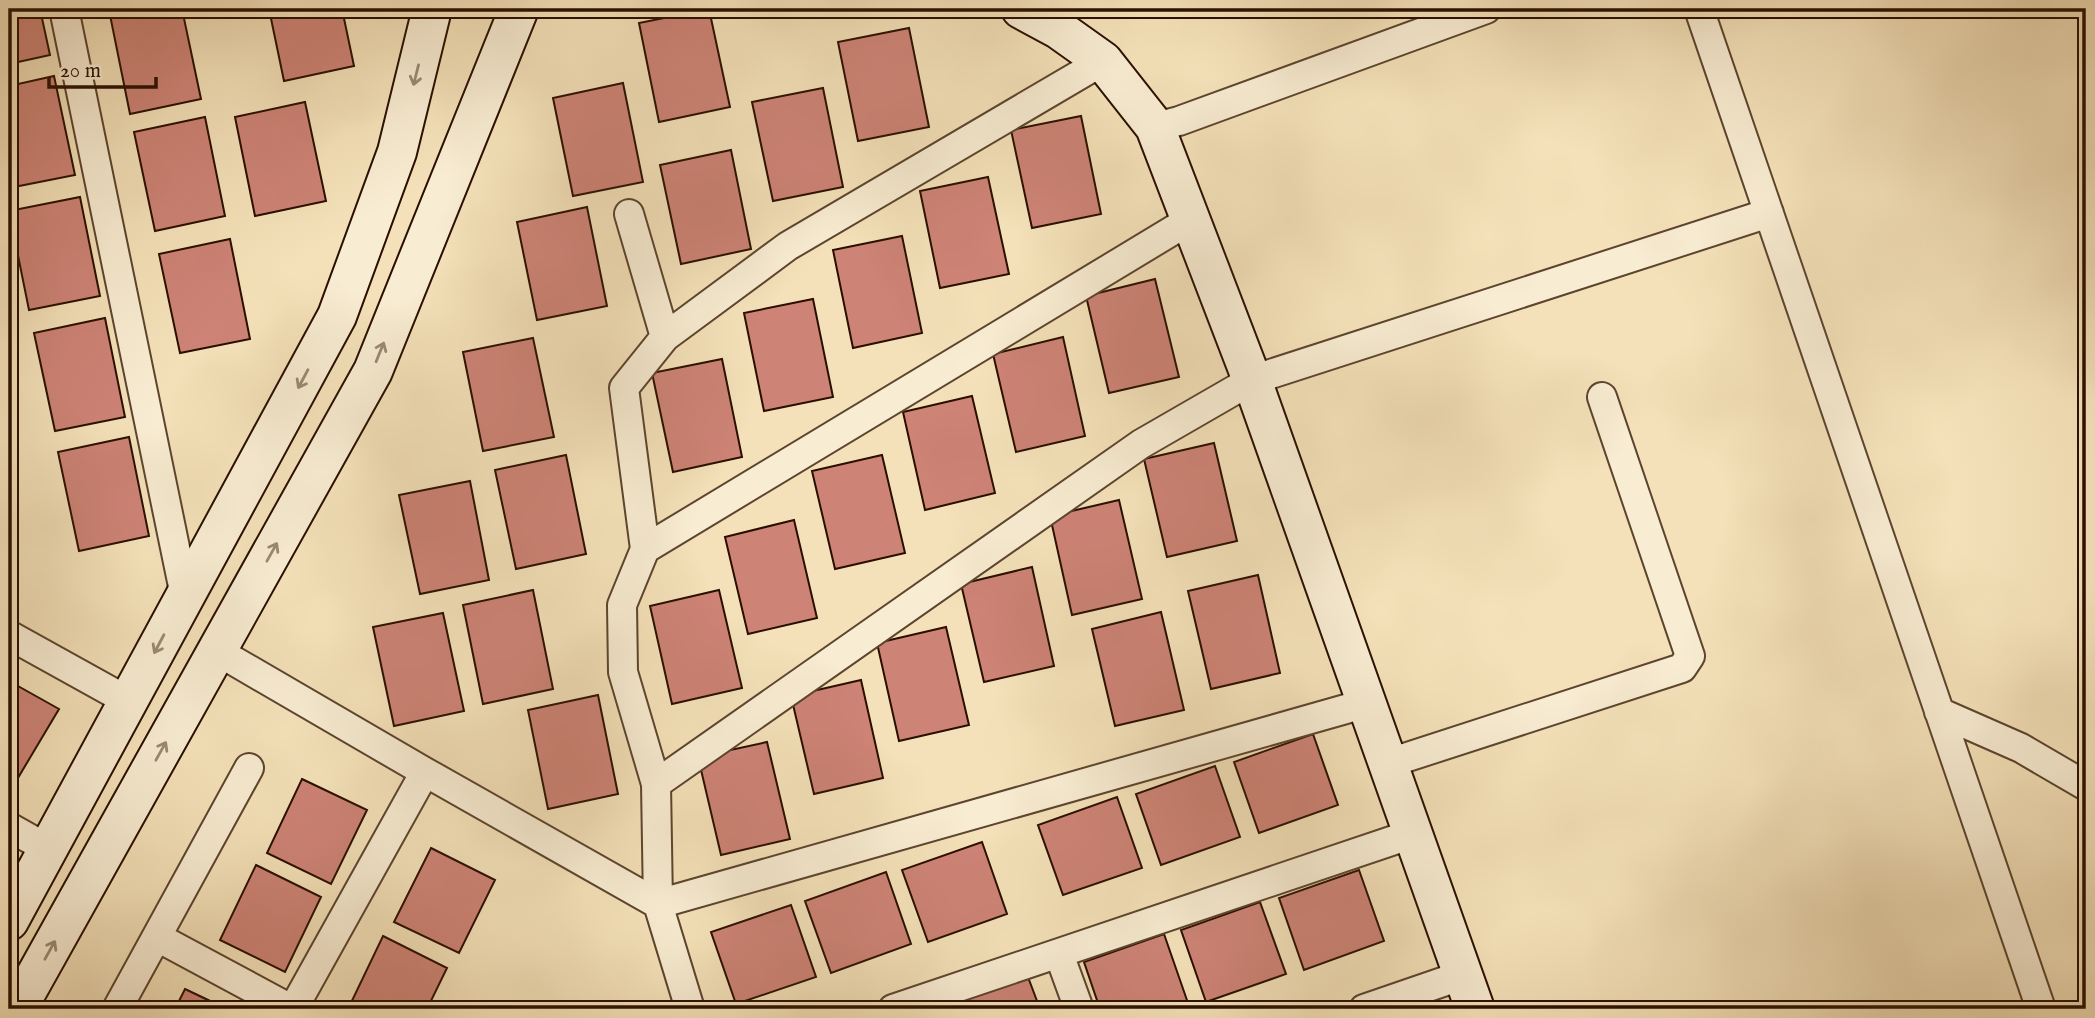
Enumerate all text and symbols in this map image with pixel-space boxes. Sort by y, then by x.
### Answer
scale bar [49,46,156,90]
text: 20 m [60,58,101,85]
one-way arrow [409,63,422,86]
one-way arrow [375,342,388,364]
one-way arrow [296,368,309,389]
one-way arrow [266,542,279,563]
one-way arrow [152,633,166,653]
one-way arrow [155,741,168,762]
one-way arrow [44,940,58,960]

